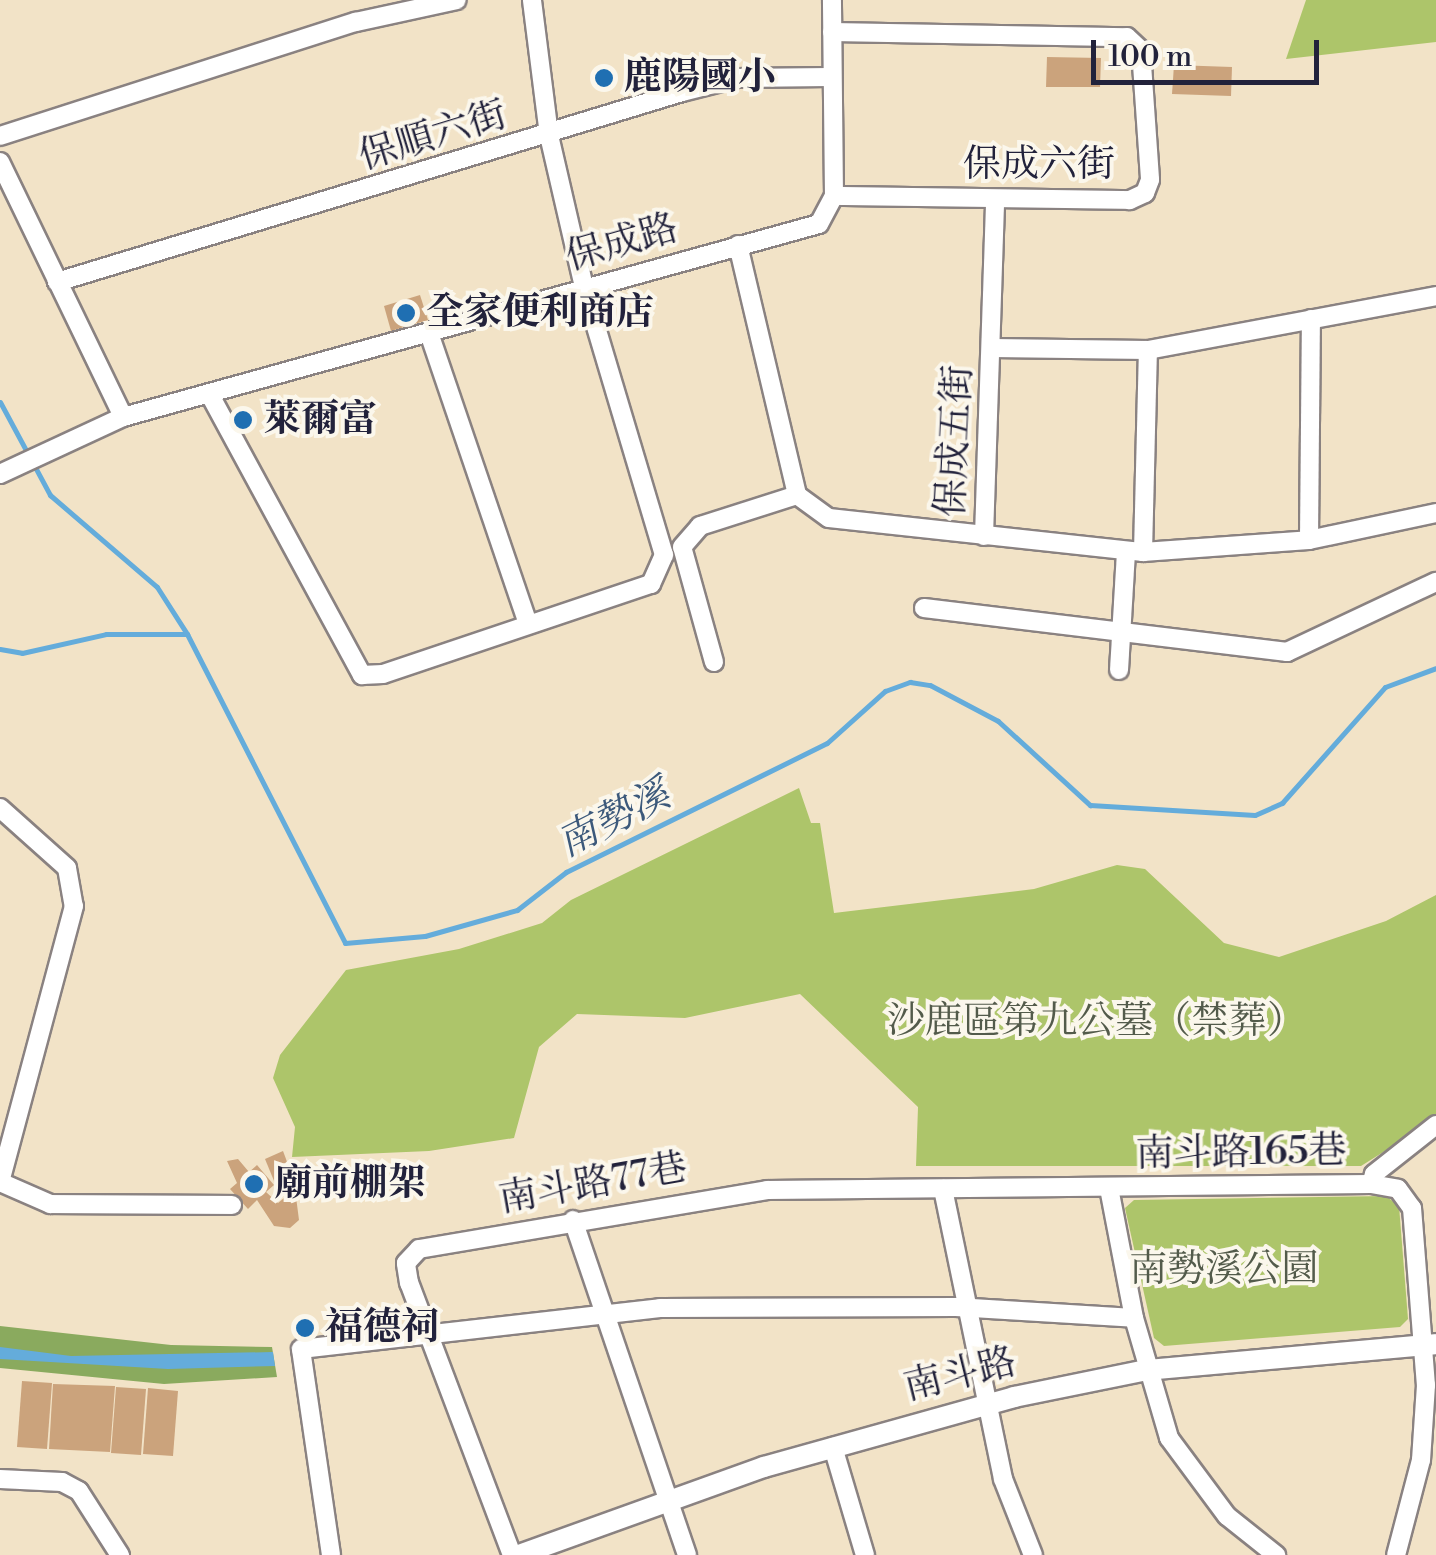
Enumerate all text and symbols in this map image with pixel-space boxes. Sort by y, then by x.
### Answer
scale bar [1096,20,1324,82]
text: 100 m [1108,38,1192,76]
place label: 鹿陽國小 [624,55,776,101]
marker: 鹿陽國小 [593,67,615,89]
street label: 保順六街 [354,92,512,180]
street label: 保成六街 [963,142,1115,188]
street label: 保成路 [561,205,683,281]
place label: 全家便利商店 [426,290,654,336]
marker: 全家便利商店 [395,302,417,324]
street label: 保成五街 [928,364,982,518]
place label: 萊爾富 [263,397,377,443]
marker: 萊爾富 [232,409,254,431]
water label: 南勢溪 [550,770,678,868]
park label: 沙鹿區第九公墓（禁葬） [887,999,1305,1045]
street label: 南斗路165巷 [1135,1128,1347,1178]
street label: 南斗路77巷 [495,1145,691,1223]
place label: 廟前棚架 [274,1161,426,1207]
marker: 廟前棚架 [243,1173,265,1195]
park label: 南勢溪公園 [1129,1247,1319,1293]
place label: 福德祠 [325,1305,439,1351]
marker: 福德祠 [294,1317,316,1339]
street label: 南斗路 [899,1339,1021,1411]

